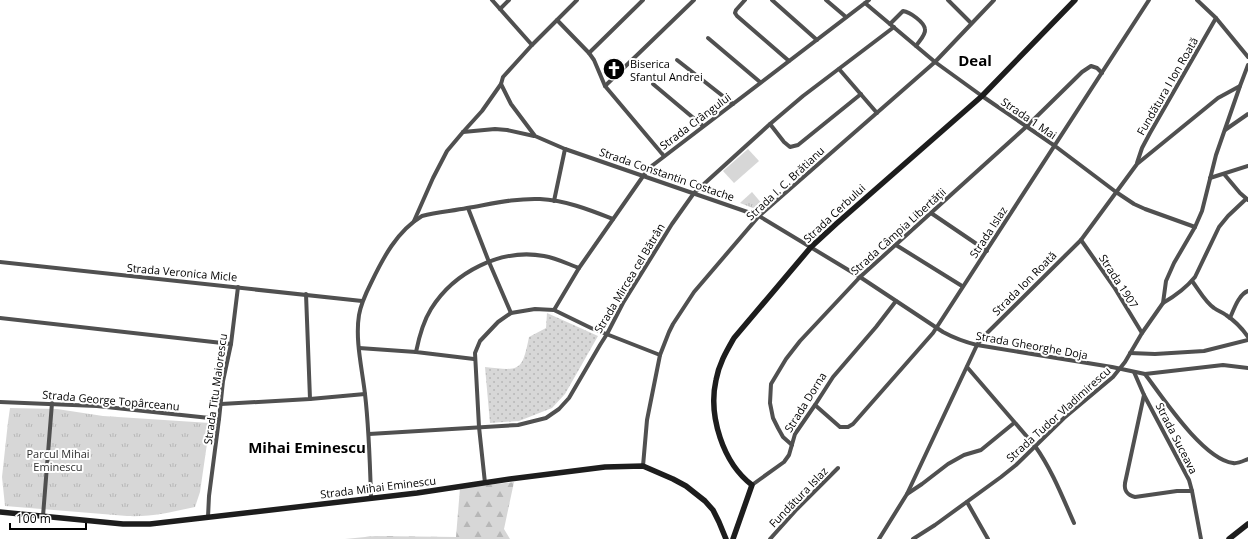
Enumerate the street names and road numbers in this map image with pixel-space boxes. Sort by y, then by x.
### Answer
street label: Fundătura I Ion Roată [1133,34,1201,138]
street label: Strada Crângului [656,89,734,153]
street label: Strada 1 Mai [998,94,1060,142]
street label: Strada I. C. Brătianu [743,143,827,223]
street label: Strada Constantin Costache [597,144,737,204]
street label: Strada Cerbului [800,180,868,246]
street label: Strada Câmpia Libertății [847,184,949,278]
street label: Strada Islaz [966,203,1010,261]
street label: Strada Mircea cel Bătrân [590,220,668,336]
street label: Strada Ion Roată [989,248,1059,318]
street label: Strada 1907 [1096,251,1142,311]
street label: Strada Veronica Micle [126,260,238,284]
street label: Strada Gheorghe Doja [975,328,1089,362]
street label: Strada Titu Maiorescu [200,333,230,445]
street label: Strada Tudor Vladimirescu [1003,363,1113,465]
street label: Strada Dorna [781,369,829,435]
street label: Strada George Topârceanu [42,387,180,413]
street label: Strada Suceava [1153,400,1201,476]
street label: Fundătura Islaz [765,464,831,530]
street label: Strada Mihai Eminescu [319,472,437,502]

